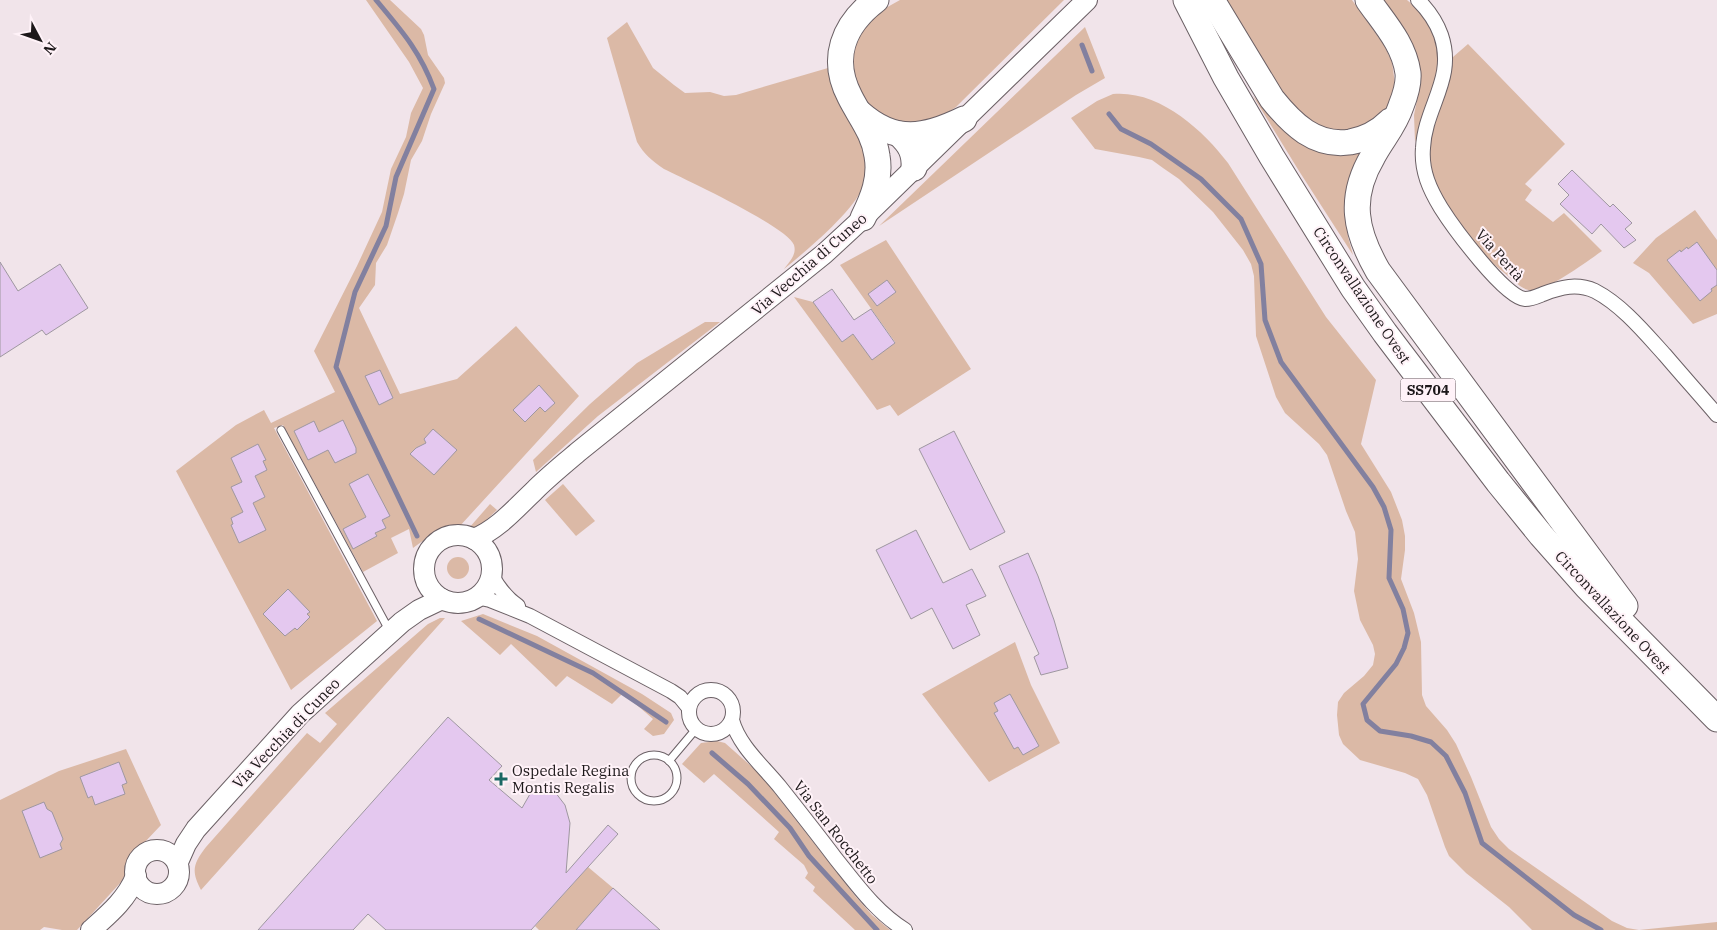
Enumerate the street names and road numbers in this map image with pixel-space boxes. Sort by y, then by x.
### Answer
street label: Via Vecchia di Cuneo [747,209,871,319]
street label: Circonvallazione Ovest [1309,223,1415,367]
street label: Via Pertà [1472,225,1528,285]
road number: SS704 [1400,378,1456,402]
street label: Circonvallazione Ovest [1551,547,1675,677]
street label: Via Vecchia di Cuneo [228,674,344,792]
street label: Via San Rocchetto [790,776,882,888]

